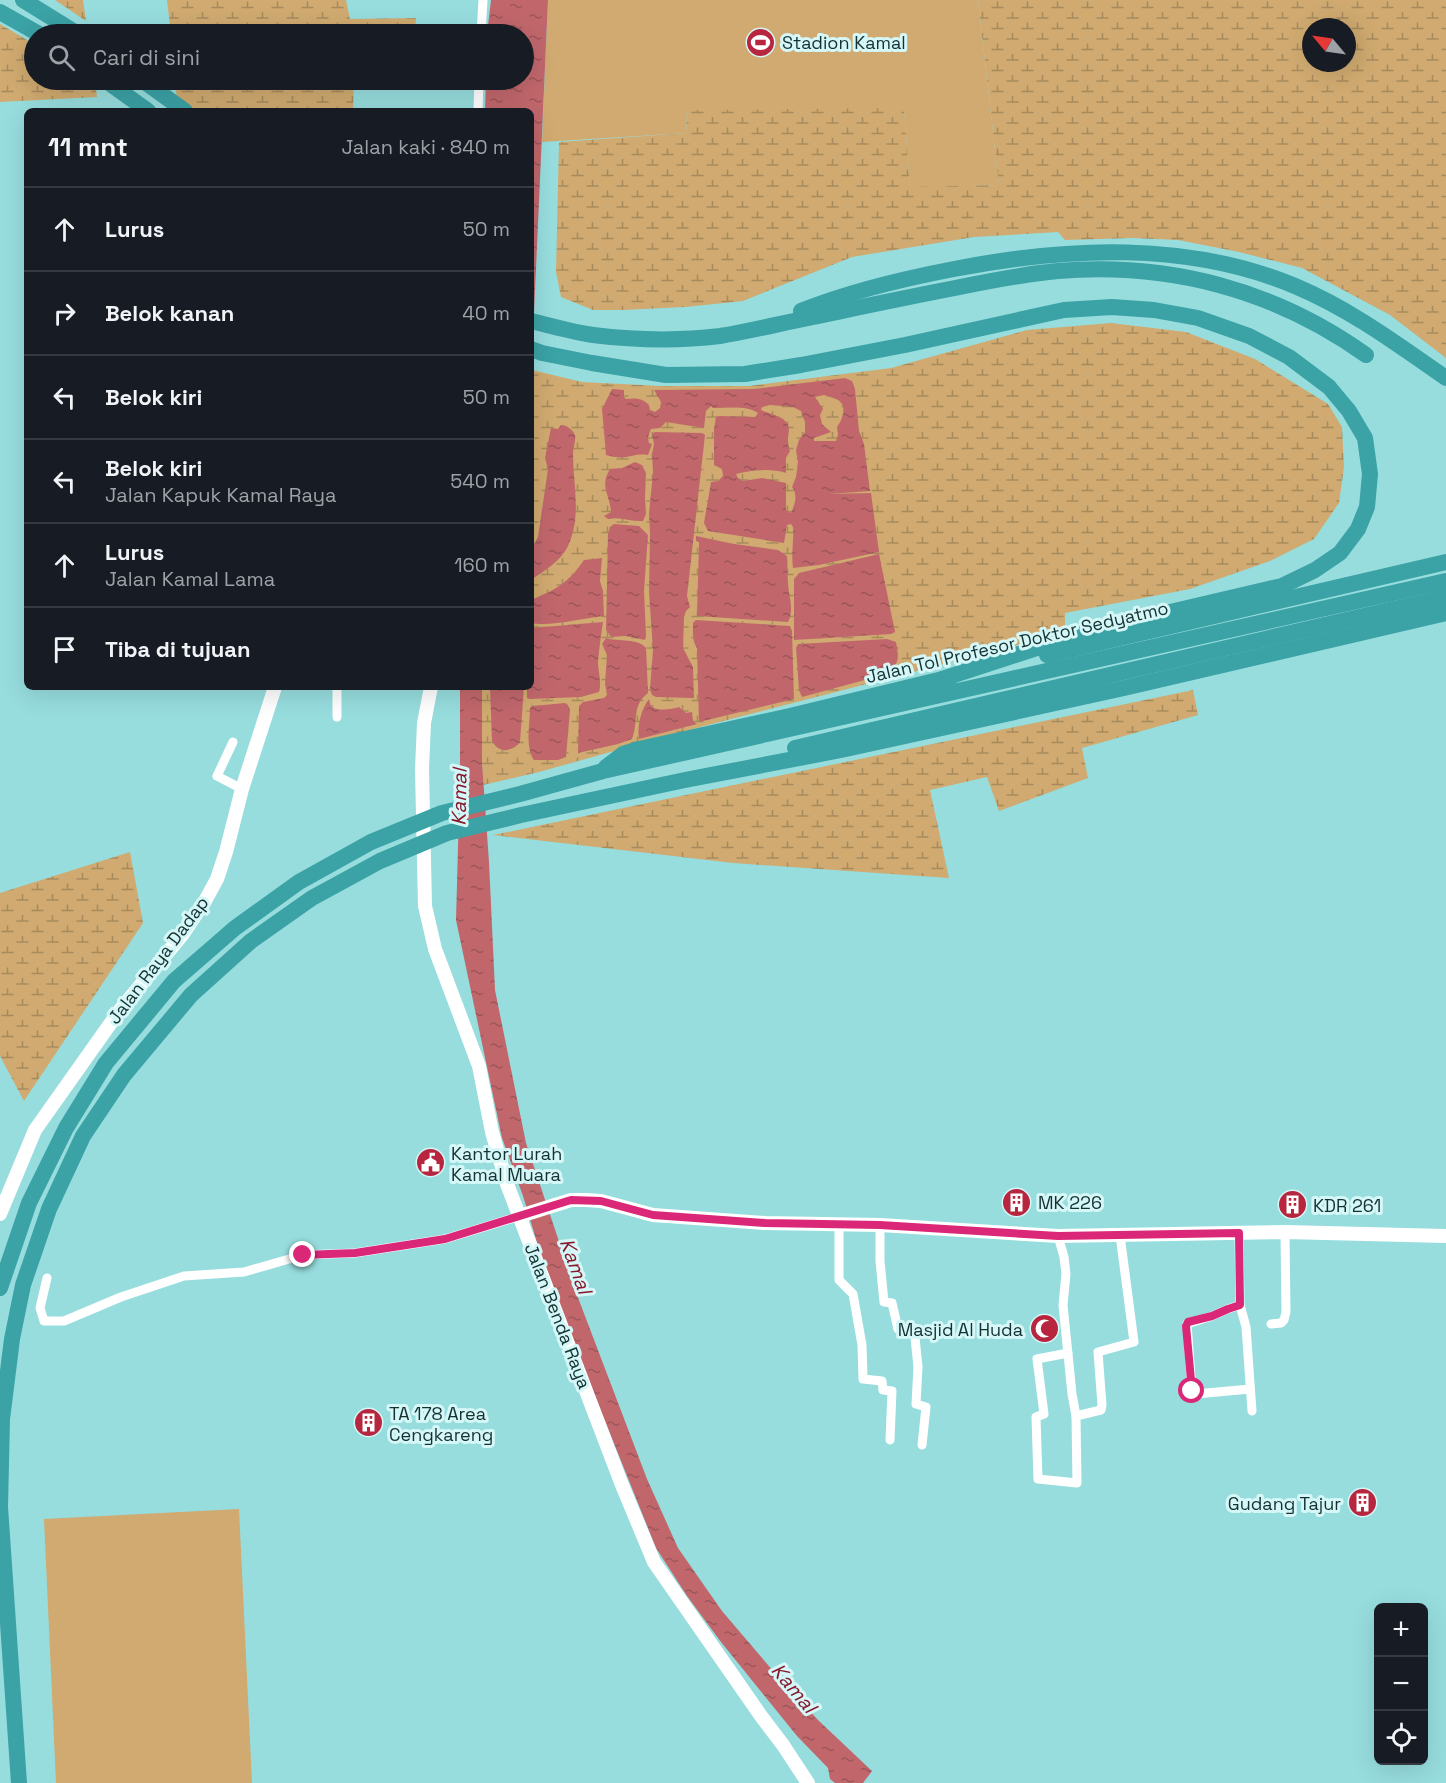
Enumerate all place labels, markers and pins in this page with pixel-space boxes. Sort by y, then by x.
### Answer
sports icon: Stadion Kamal [745,26,777,58]
place label: Stadion Kamal [782,31,906,54]
place label: Kantor Lurah Kamal Muara [451,1142,562,1186]
public building icon: Kantor Lurah Kamal Muara [414,1147,446,1179]
building icon: MK 226 [1001,1186,1033,1218]
building icon: KDR 261 [1276,1189,1308,1221]
place label: MK 226 [1038,1191,1102,1214]
place label: KDR 261 [1313,1194,1381,1217]
mosque icon: Masjid Al Huda [1028,1313,1060,1345]
place label: Masjid Al Huda [898,1318,1023,1341]
place label: TA 178 Area Cengkareng [389,1402,493,1446]
building icon: TA 178 Area Cengkareng [352,1407,384,1439]
building icon: Gudang Tajur [1346,1487,1378,1519]
place label: Gudang Tajur [1228,1492,1341,1515]

